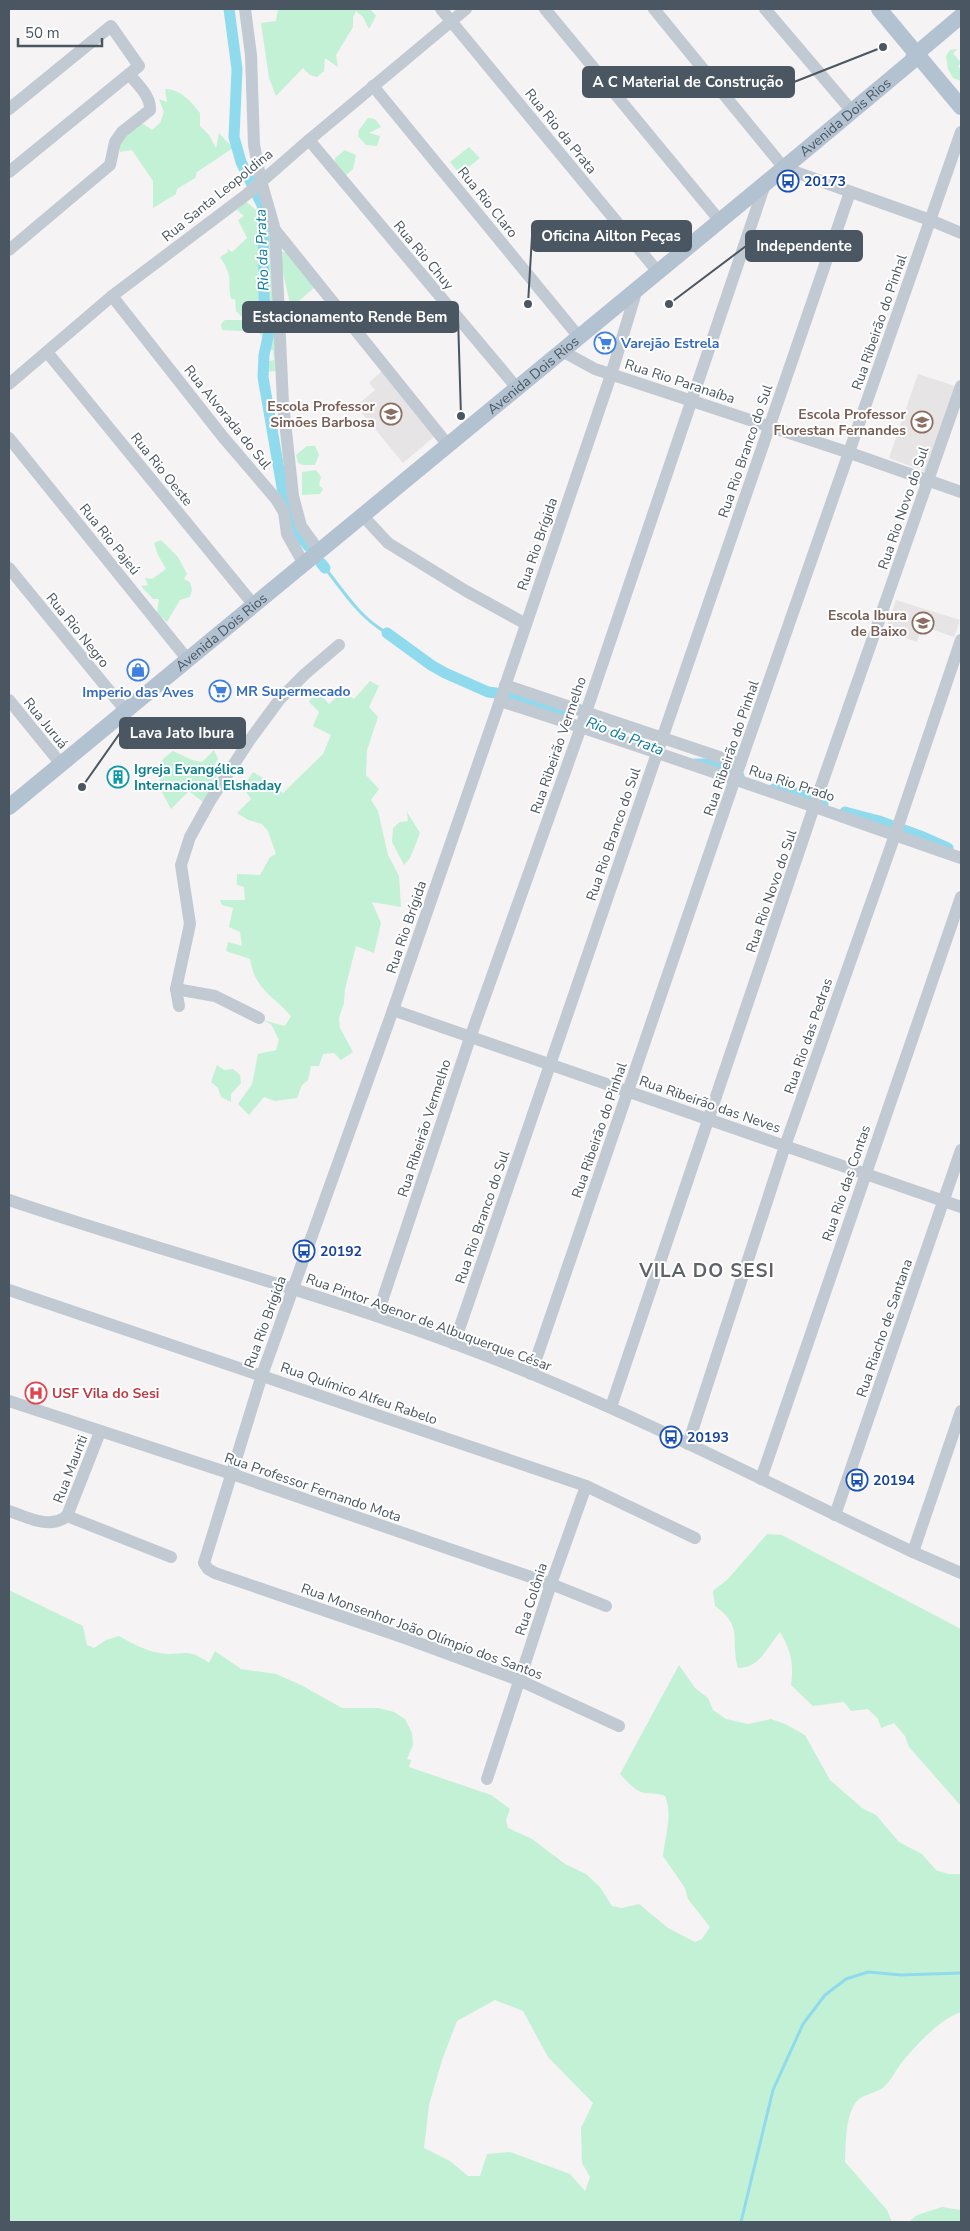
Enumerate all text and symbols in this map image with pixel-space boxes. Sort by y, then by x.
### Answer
scale bar [18,15,101,47]
text: 50 m [25,23,60,43]
callout: A C Material de Construção [583,67,794,97]
text: A C Material de Construção [593,72,784,92]
street label: Avenida Dois Rios [796,74,895,161]
street label: Rua Rio da Prata [520,85,601,178]
street label: Rua Santa Leopoldina [158,145,277,246]
street label: Rua Rio Claro [453,163,522,242]
bus stop icon: 20173 [776,169,800,193]
place label: 20173 [804,172,846,191]
water label: Rio da Prata [251,209,273,291]
street label: Rua Rio Chuy [389,217,459,294]
callout: Oficina Ailton Peças [532,221,691,251]
text: Oficina Ailton Peças [541,226,681,246]
callout: Independente [746,231,862,261]
text: Independente [756,236,852,256]
street label: Rua Ribeirão do Pinhal [847,251,912,393]
callout: Estacionamento Rende Bem [243,302,458,332]
text: Estacionamento Rende Bem [253,307,447,327]
supermarket icon: Varejão Estrela [593,331,617,355]
street label: Avenida Dois Rios [483,332,583,419]
place label: Varejão Estrela [620,334,719,353]
street label: Rua Rio Paranaíba [622,355,737,408]
street label: Rua Alvorada do Sul [180,361,276,474]
street label: Rua Rio Branco do Sul [714,381,778,520]
place label: Escola Professor Simões Barbosa [267,397,376,432]
school or university icon: Escola Professor Simões Barbosa [379,402,403,426]
place label: Escola Professor Florestan Fernandes [773,405,907,440]
school or university icon: Escola Professor Florestan Fernandes [910,410,934,434]
street label: Rua Rio Oeste [126,429,197,510]
street label: Rua Rio Novo do Sul [874,443,934,572]
street label: Rua Rio Brígida [513,495,562,593]
street label: Rua Rio Pajeú [75,500,144,579]
street label: Rua Rio Negro [42,589,114,672]
street label: Avenida Dois Rios [172,589,272,676]
place label: Escola Ibura de Baixo [828,606,907,641]
school or university icon: Escola Ibura de Baixo [911,611,935,635]
shop icon: Imperio das Aves [126,658,150,682]
street label: Rua Ribeirão Vermelho [526,674,591,816]
street label: Rua Ribeirão do Pinhal [699,677,764,819]
supermarket icon: MR Supermecado [208,679,232,703]
place label: MR Supermecado [236,682,351,701]
place label: Imperio das Aves [82,683,194,702]
street label: Rua Juruá [19,694,72,753]
water label: Rio da Prata [583,712,667,760]
callout: Lava Jato Ibura [120,718,245,748]
text: Lava Jato Ibura [130,723,234,743]
place label: Igreja Evangélica Internacional Elshaday [134,760,282,795]
street label: Rua Rio Prado [746,761,837,806]
street label: Rua Rio Branco do Sul [582,764,646,903]
building icon: Igreja Evangélica Internacional Elshaday [106,765,130,789]
street label: Rua Rio Novo do Sul [742,826,802,955]
street label: Rua Rio Brígida [382,878,431,976]
street label: Rua Rio das Pedras [780,975,837,1097]
street label: Rua Ribeirão Vermelho [393,1057,456,1200]
street label: Rua Ribeirão do Pinhal [567,1059,632,1201]
street label: Rua Ribeirão das Neves [637,1071,783,1138]
street label: Rua Rio das Contas [818,1122,875,1244]
street label: Rua Rio Branco do Sul [451,1147,515,1286]
bus stop icon: 20192 [292,1239,316,1263]
place label: 20192 [320,1242,362,1261]
street label: Rua Riacho de Santana [852,1257,917,1400]
district label: VILA DO SESI [638,1258,775,1284]
street label: Rua Pintor Agenor de Albuquerque César [303,1269,554,1376]
street label: Rua Rio Brígida [240,1273,291,1371]
street label: Rua Químico Alfeu Rabelo [278,1358,440,1429]
hospital icon: USF Vila do Sesi [24,1381,48,1405]
place label: USF Vila do Sesi [52,1384,159,1403]
bus stop icon: 20193 [659,1425,683,1449]
place label: 20193 [687,1428,729,1447]
street label: Rua Mauriti [49,1432,92,1506]
street label: Rua Professor Fernando Mota [222,1448,404,1527]
bus stop icon: 20194 [845,1468,869,1492]
place label: 20194 [873,1471,916,1490]
street label: Rua Colônia [511,1560,552,1638]
street label: Rua Monsenhor João Olímpio dos Santos [298,1579,546,1684]

